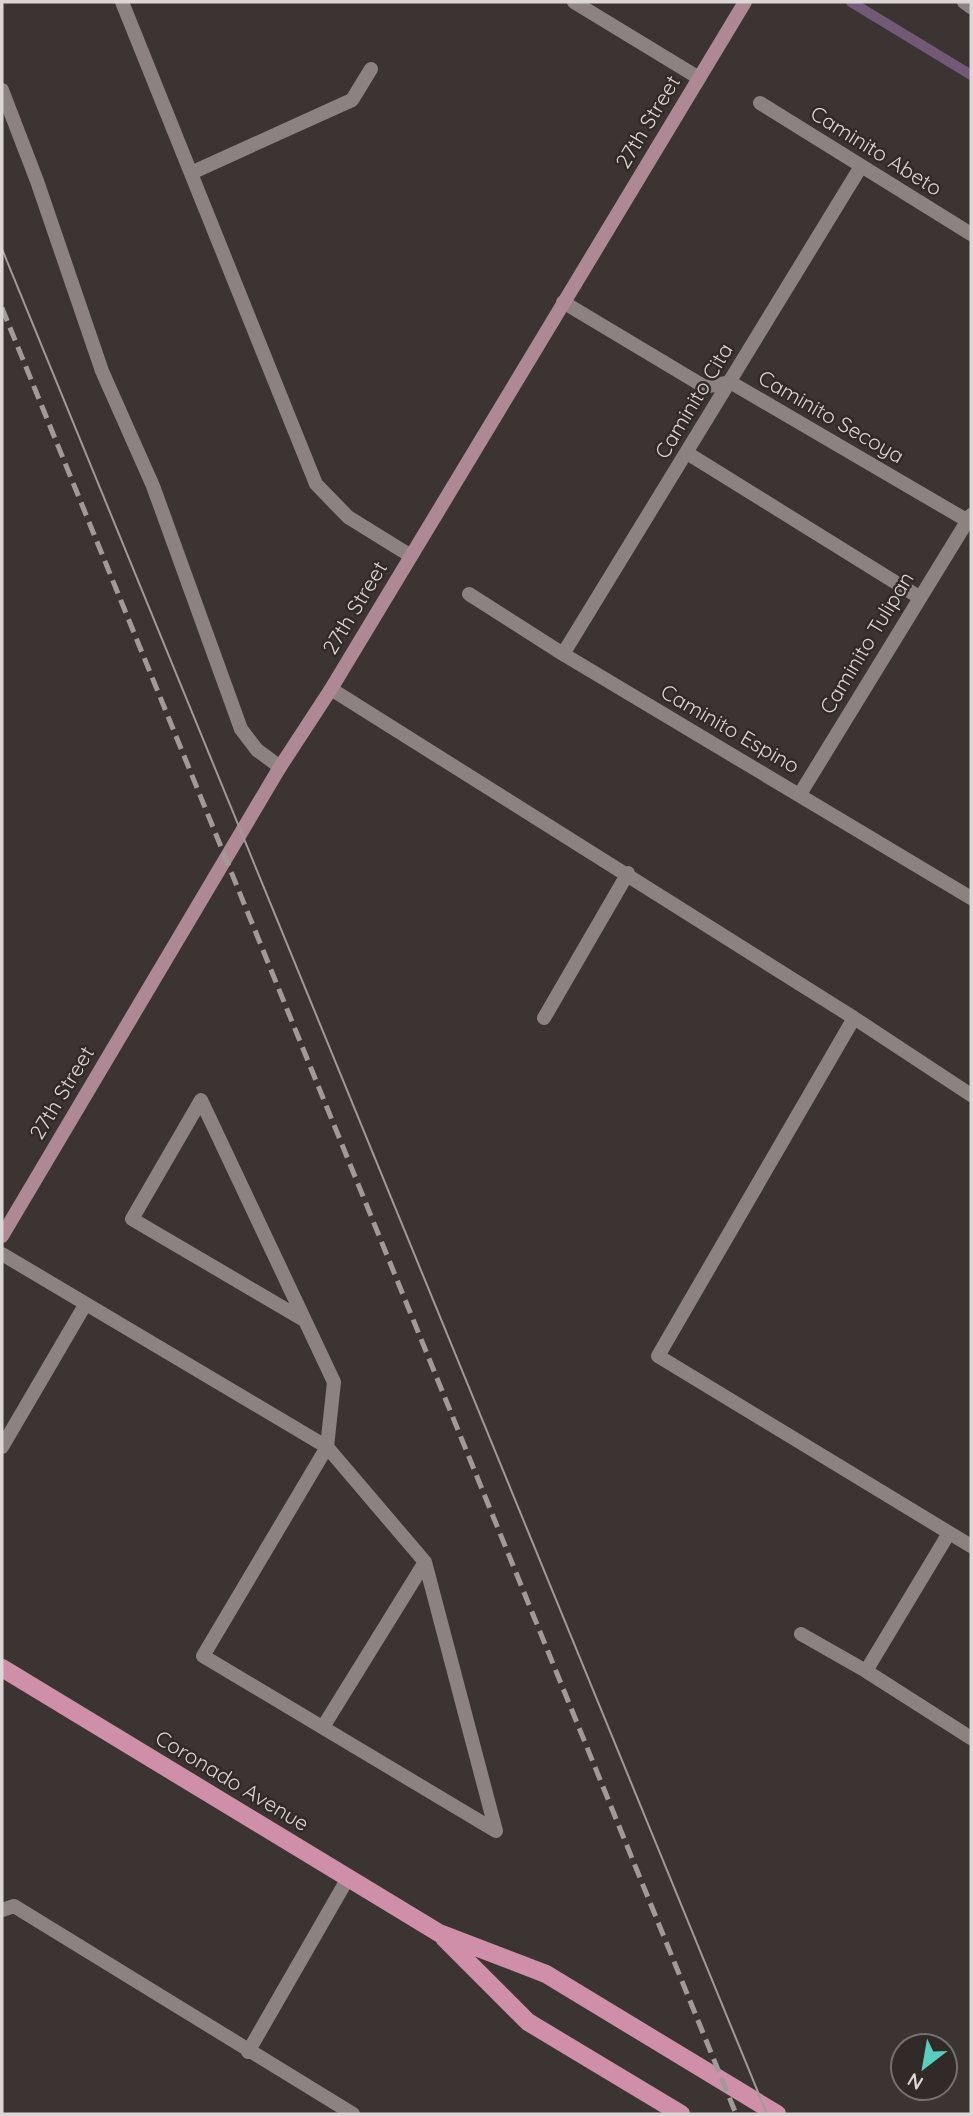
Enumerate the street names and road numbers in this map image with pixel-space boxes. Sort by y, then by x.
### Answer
street label: 27th Street [609,70,685,173]
street label: Caminito Abeto [806,99,947,201]
street label: Caminito Cita [648,338,738,463]
street label: Caminito Secoya [754,364,909,468]
street label: 27th Street [316,556,392,659]
street label: Caminito Tulipan [813,567,919,718]
street label: Caminito Espino [656,678,805,778]
street label: 27th Street [23,1041,99,1144]
street label: Coronado Avenue [151,1724,314,1836]

